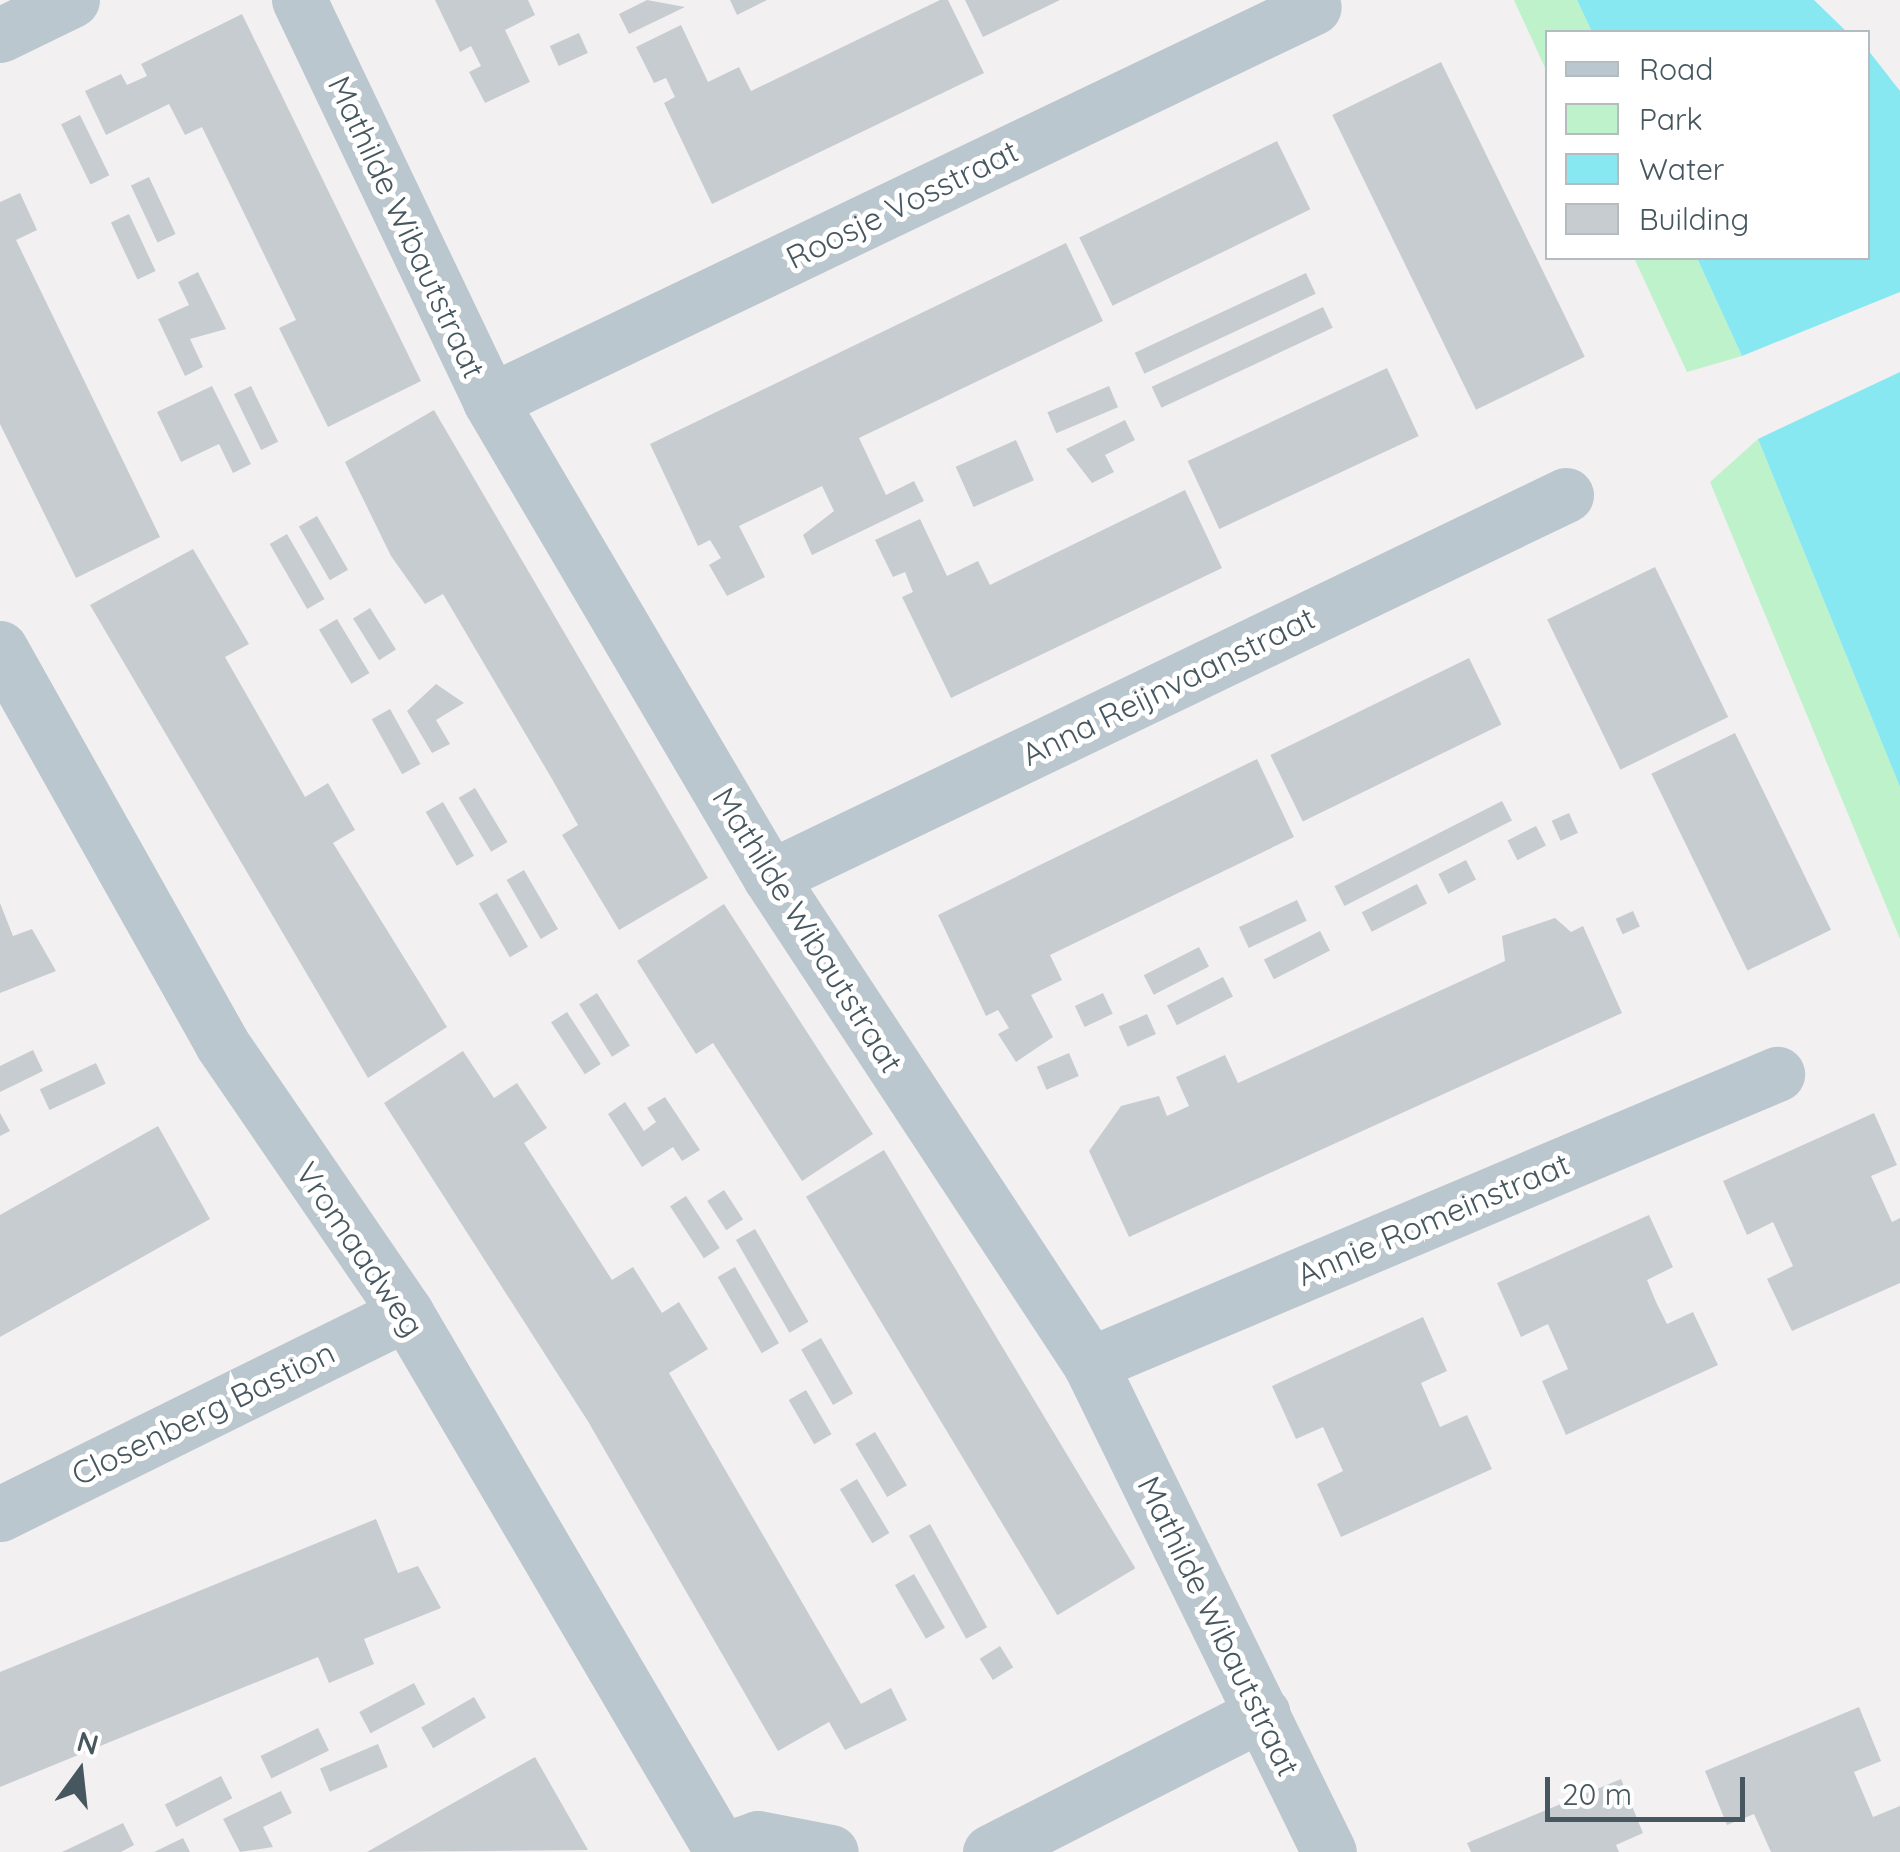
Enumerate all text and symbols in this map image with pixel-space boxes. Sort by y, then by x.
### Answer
legend [1545,30,1870,260]
text: Road [1639,50,1713,88]
street label: Mathilde Wibautstraat [320,70,494,384]
text: Park [1639,100,1703,138]
street label: Roosje Vosstraat [780,131,1024,277]
text: Water [1639,150,1724,188]
text: Building [1639,200,1749,238]
street label: Anna Reijnvaanstraat [1015,598,1321,774]
street label: Mathilde Wibautstraat [705,780,911,1080]
street label: Annie Romeinstraat [1291,1144,1575,1294]
street label: Vromaadweg [288,1155,432,1343]
street label: Closenberg Bastion [65,1333,341,1493]
street label: Mathilde Wibautstraat [1130,1470,1308,1782]
north arrow [30,1722,130,1822]
text: N [73,1723,102,1762]
scale bar [1550,1757,1750,1819]
text: 20 m [1562,1775,1632,1813]

